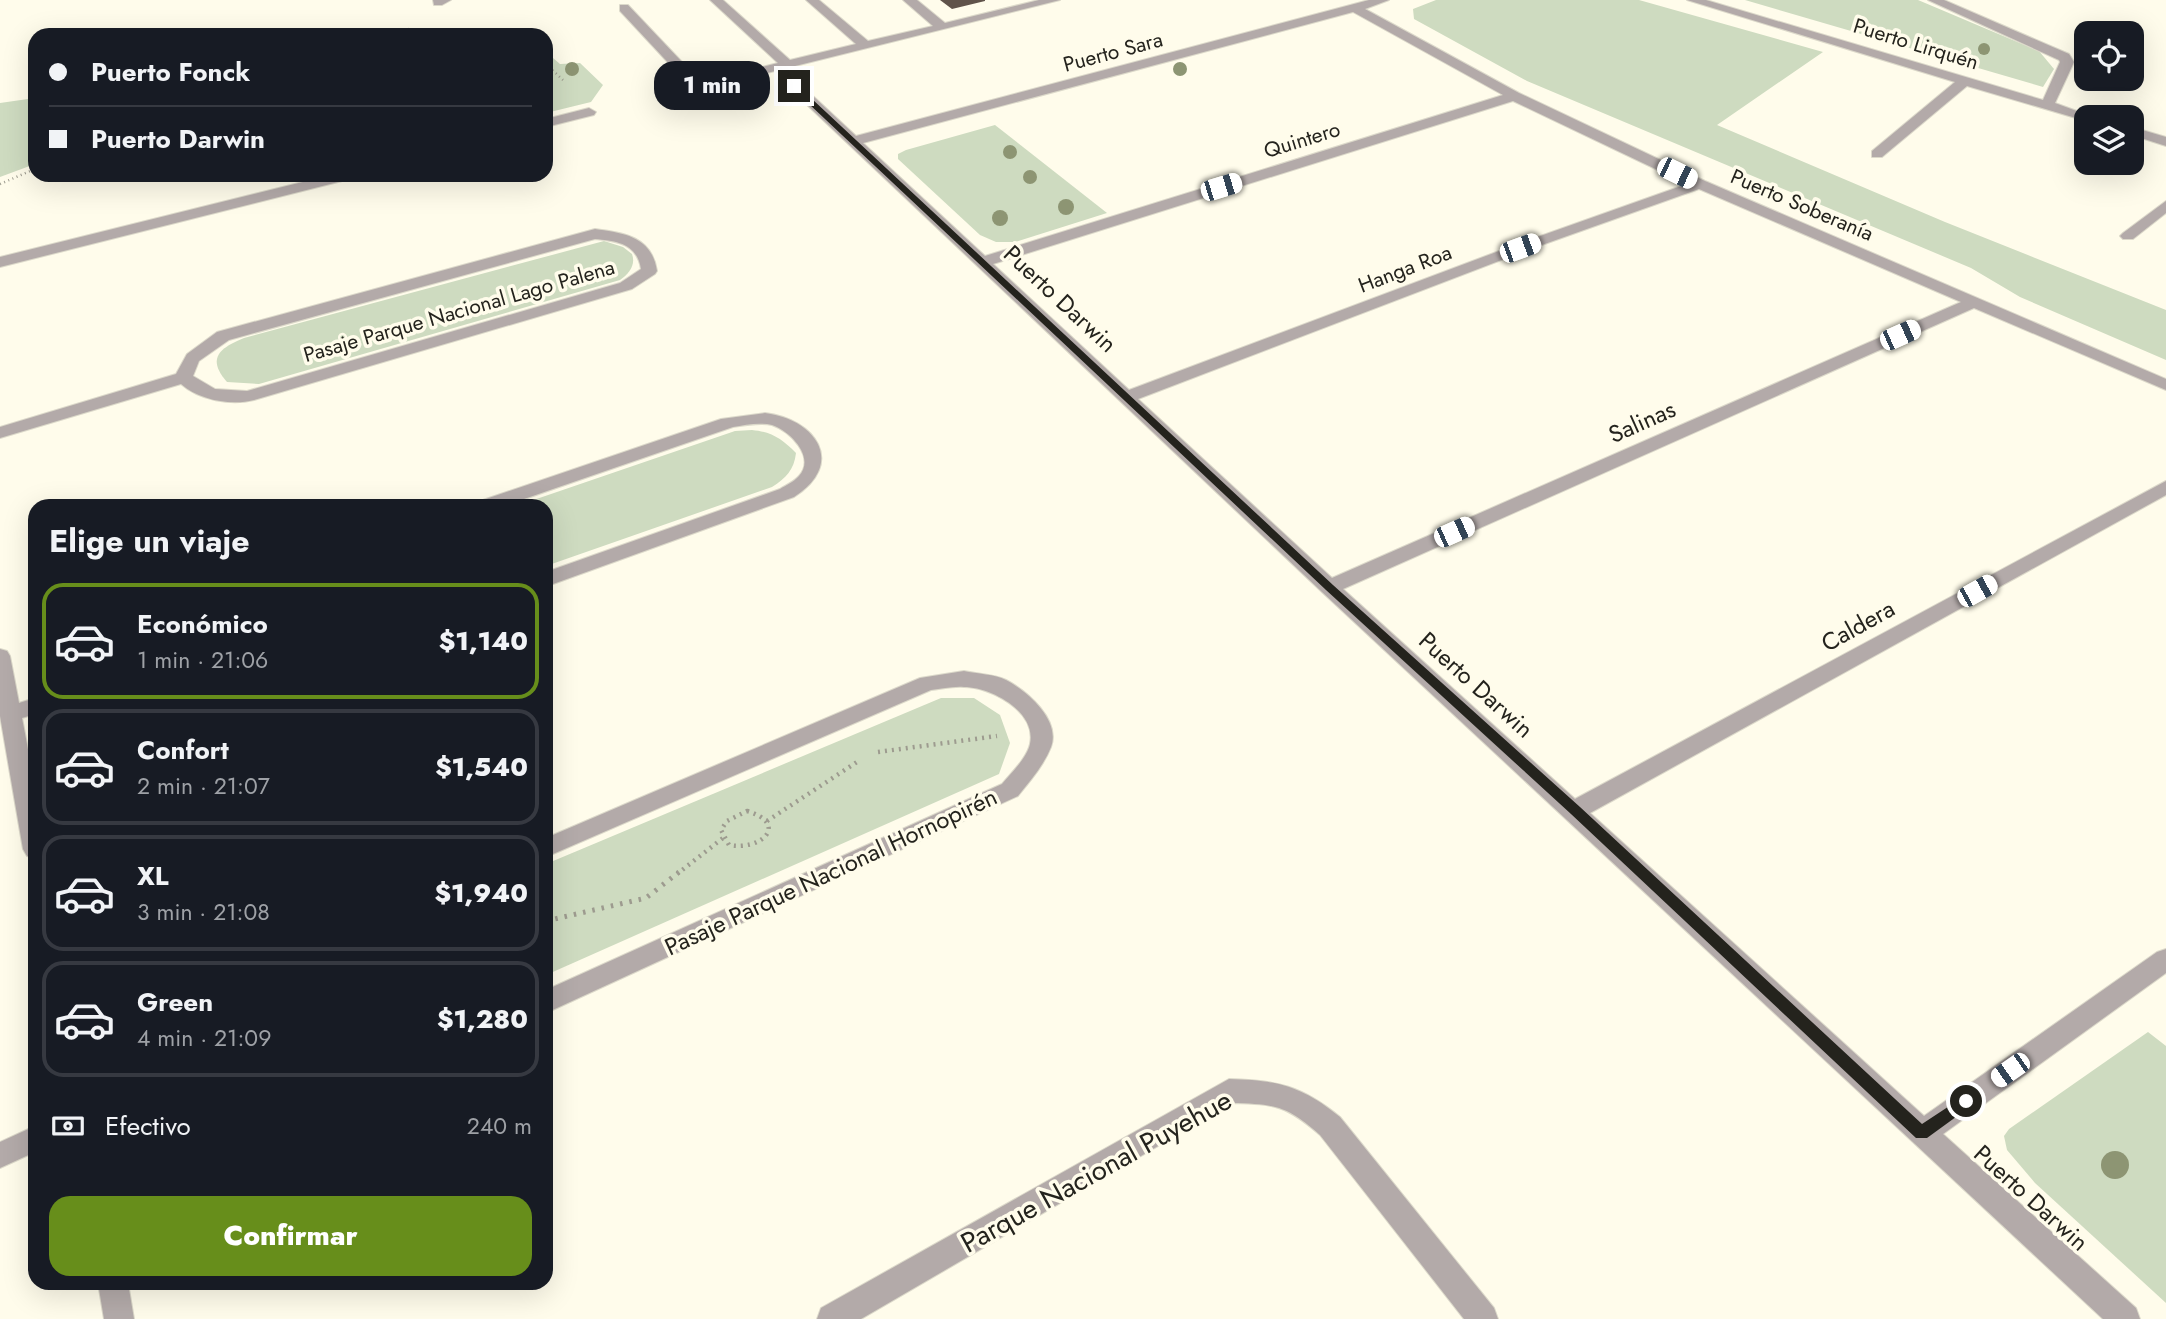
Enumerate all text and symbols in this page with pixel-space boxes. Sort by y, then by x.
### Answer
street label: Puerto Lirquén [1850,11,1982,77]
map controls [2074,21,2144,175]
button: locate [2074,21,2144,91]
street label: Puerto Sara [1060,24,1166,80]
text: Puerto Fonck [91,53,250,91]
callout: 1 min [654,62,770,110]
text: 1 min [683,68,741,102]
route end [778,70,810,102]
button: layers [2074,105,2144,175]
street label: Quintero [1260,114,1344,166]
text: Puerto Darwin [91,120,265,158]
car [1654,154,1701,192]
street label: Puerto Soberanía [1726,161,1878,249]
car [1198,171,1245,203]
car [1497,231,1544,265]
street label: Puerto Darwin [996,237,1125,361]
street label: Hanga Roa [1354,237,1456,301]
street label: Pasaje Parque Nacional Lago Palena [300,252,618,370]
car [1877,317,1924,353]
street label: Salinas [1603,391,1681,452]
car [1431,514,1478,550]
text: Elige un viaje [49,518,250,564]
car [1954,572,2001,610]
street label: Caldera [1815,591,1901,660]
text: Económico [137,605,268,643]
icon: car [53,610,116,673]
text: $1,140 [439,622,528,660]
street label: Puerto Darwin [1411,623,1542,746]
text: 1 min · 21:06 [137,643,268,677]
text: Confort [137,731,229,769]
icon: car [53,736,116,799]
text: $1,540 [435,748,528,786]
text: 2 min · 21:07 [137,769,270,803]
street label: Pasaje Parque Nacional Hornopirén [659,779,1003,964]
text: XL [137,857,169,895]
icon: car [53,862,116,925]
text: $1,940 [434,874,528,912]
text: 3 min · 21:08 [137,895,270,929]
text: Green [137,983,213,1021]
icon: car [53,988,116,1051]
text: $1,280 [437,1000,528,1038]
text: 4 min · 21:09 [137,1021,271,1055]
car [1987,1049,2034,1091]
street label: Parque Nacional Puyehue [953,1080,1239,1263]
route start [1950,1085,1982,1117]
icon: cash [49,1107,87,1145]
text: Efectivo [105,1107,191,1145]
text: 240 m [467,1109,532,1143]
street label: Puerto Darwin [1966,1136,2097,1259]
button: Confirmar [49,1196,532,1276]

